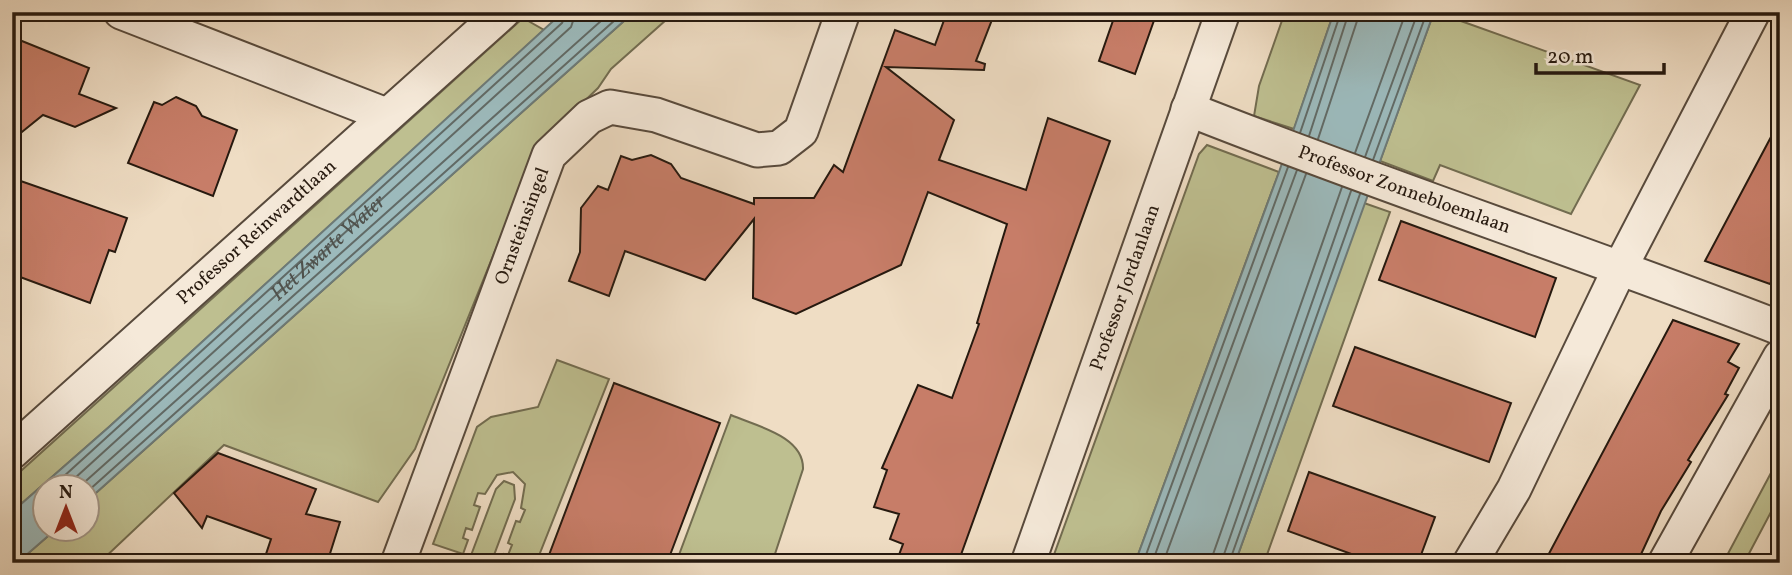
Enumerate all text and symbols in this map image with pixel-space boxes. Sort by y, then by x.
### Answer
scale bar [1536,32,1664,76]
text: 20 m [1547,43,1593,72]
street label: Professor Zonnebloemlaan [1294,140,1514,241]
street label: Professor Reinwardtlaan [172,154,343,311]
street label: Ornsteinsingel [489,164,556,289]
water label: Het Zwarte Water [264,188,392,308]
street label: Professor Jordanlaan [1084,201,1167,374]
north arrow [32,474,102,544]
text: N [59,480,73,506]

